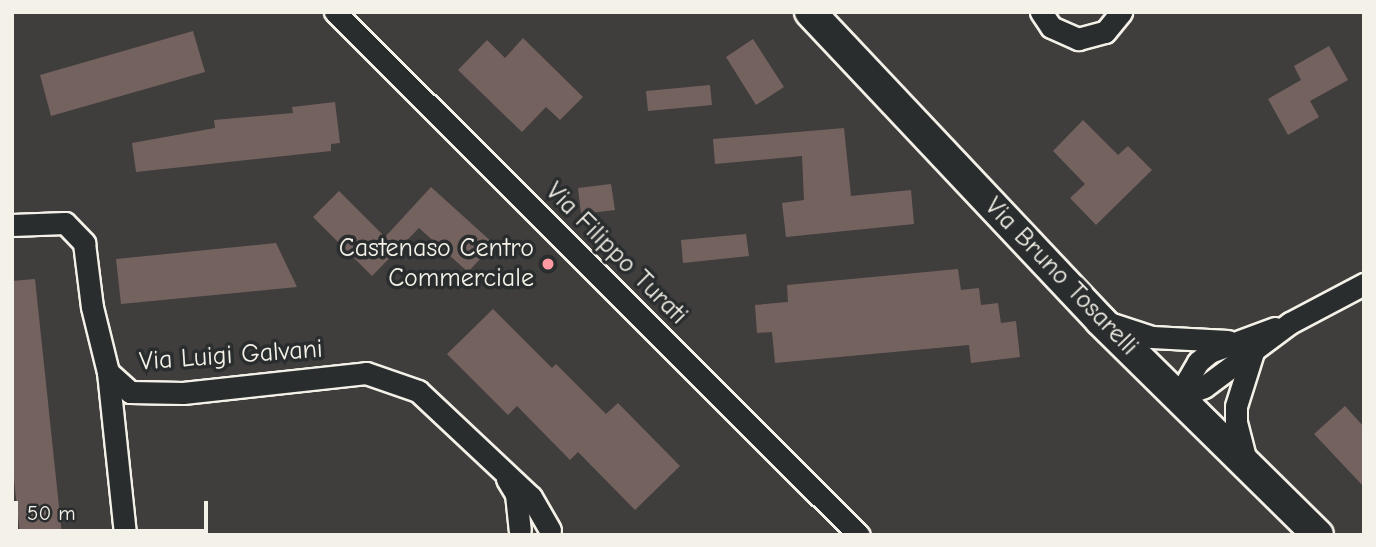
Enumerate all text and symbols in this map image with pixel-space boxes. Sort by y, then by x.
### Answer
street label: Via Filippo Turati [539,177,693,331]
street label: Via Bruno Tosarelli [978,192,1144,362]
place label: Castenaso Centro Commerciale [339,233,534,294]
marker: Castenaso Centro Commerciale [540,256,556,272]
street label: Via Luigi Galvani [138,334,324,378]
scale bar [18,488,212,532]
text: 50 m [27,501,76,525]

